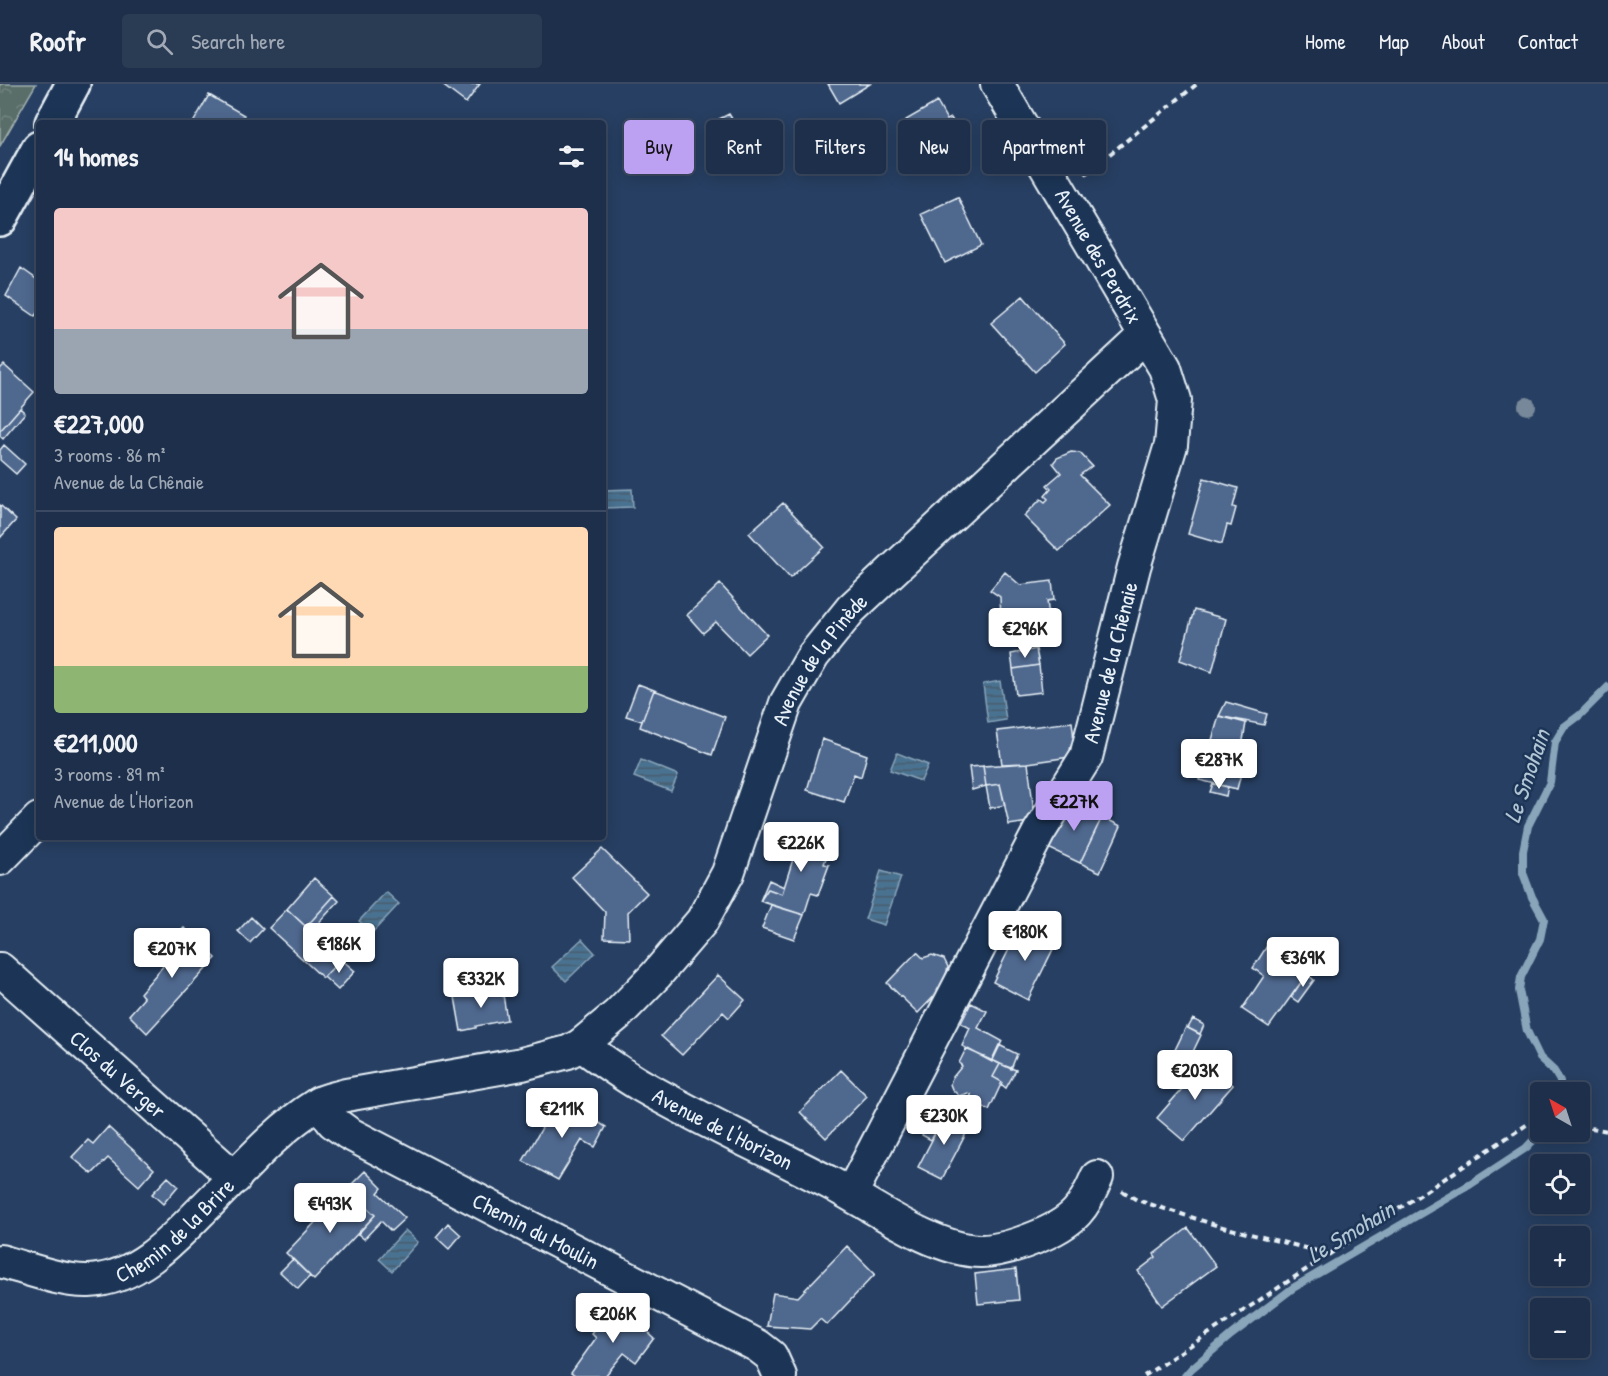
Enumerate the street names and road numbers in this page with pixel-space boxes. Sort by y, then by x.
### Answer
street label: Avenue des Perdrix [1048,183,1150,329]
street label: Avenue de la Chênaie [1075,578,1145,746]
street label: Avenue de la Pinède [764,586,874,729]
street label: Clos du Verger [63,1023,173,1125]
street label: Avenue de l'Horizon [647,1080,798,1177]
street label: Chemin de la Brire [111,1171,241,1290]
street label: Chemin du Moulin [467,1185,605,1276]

